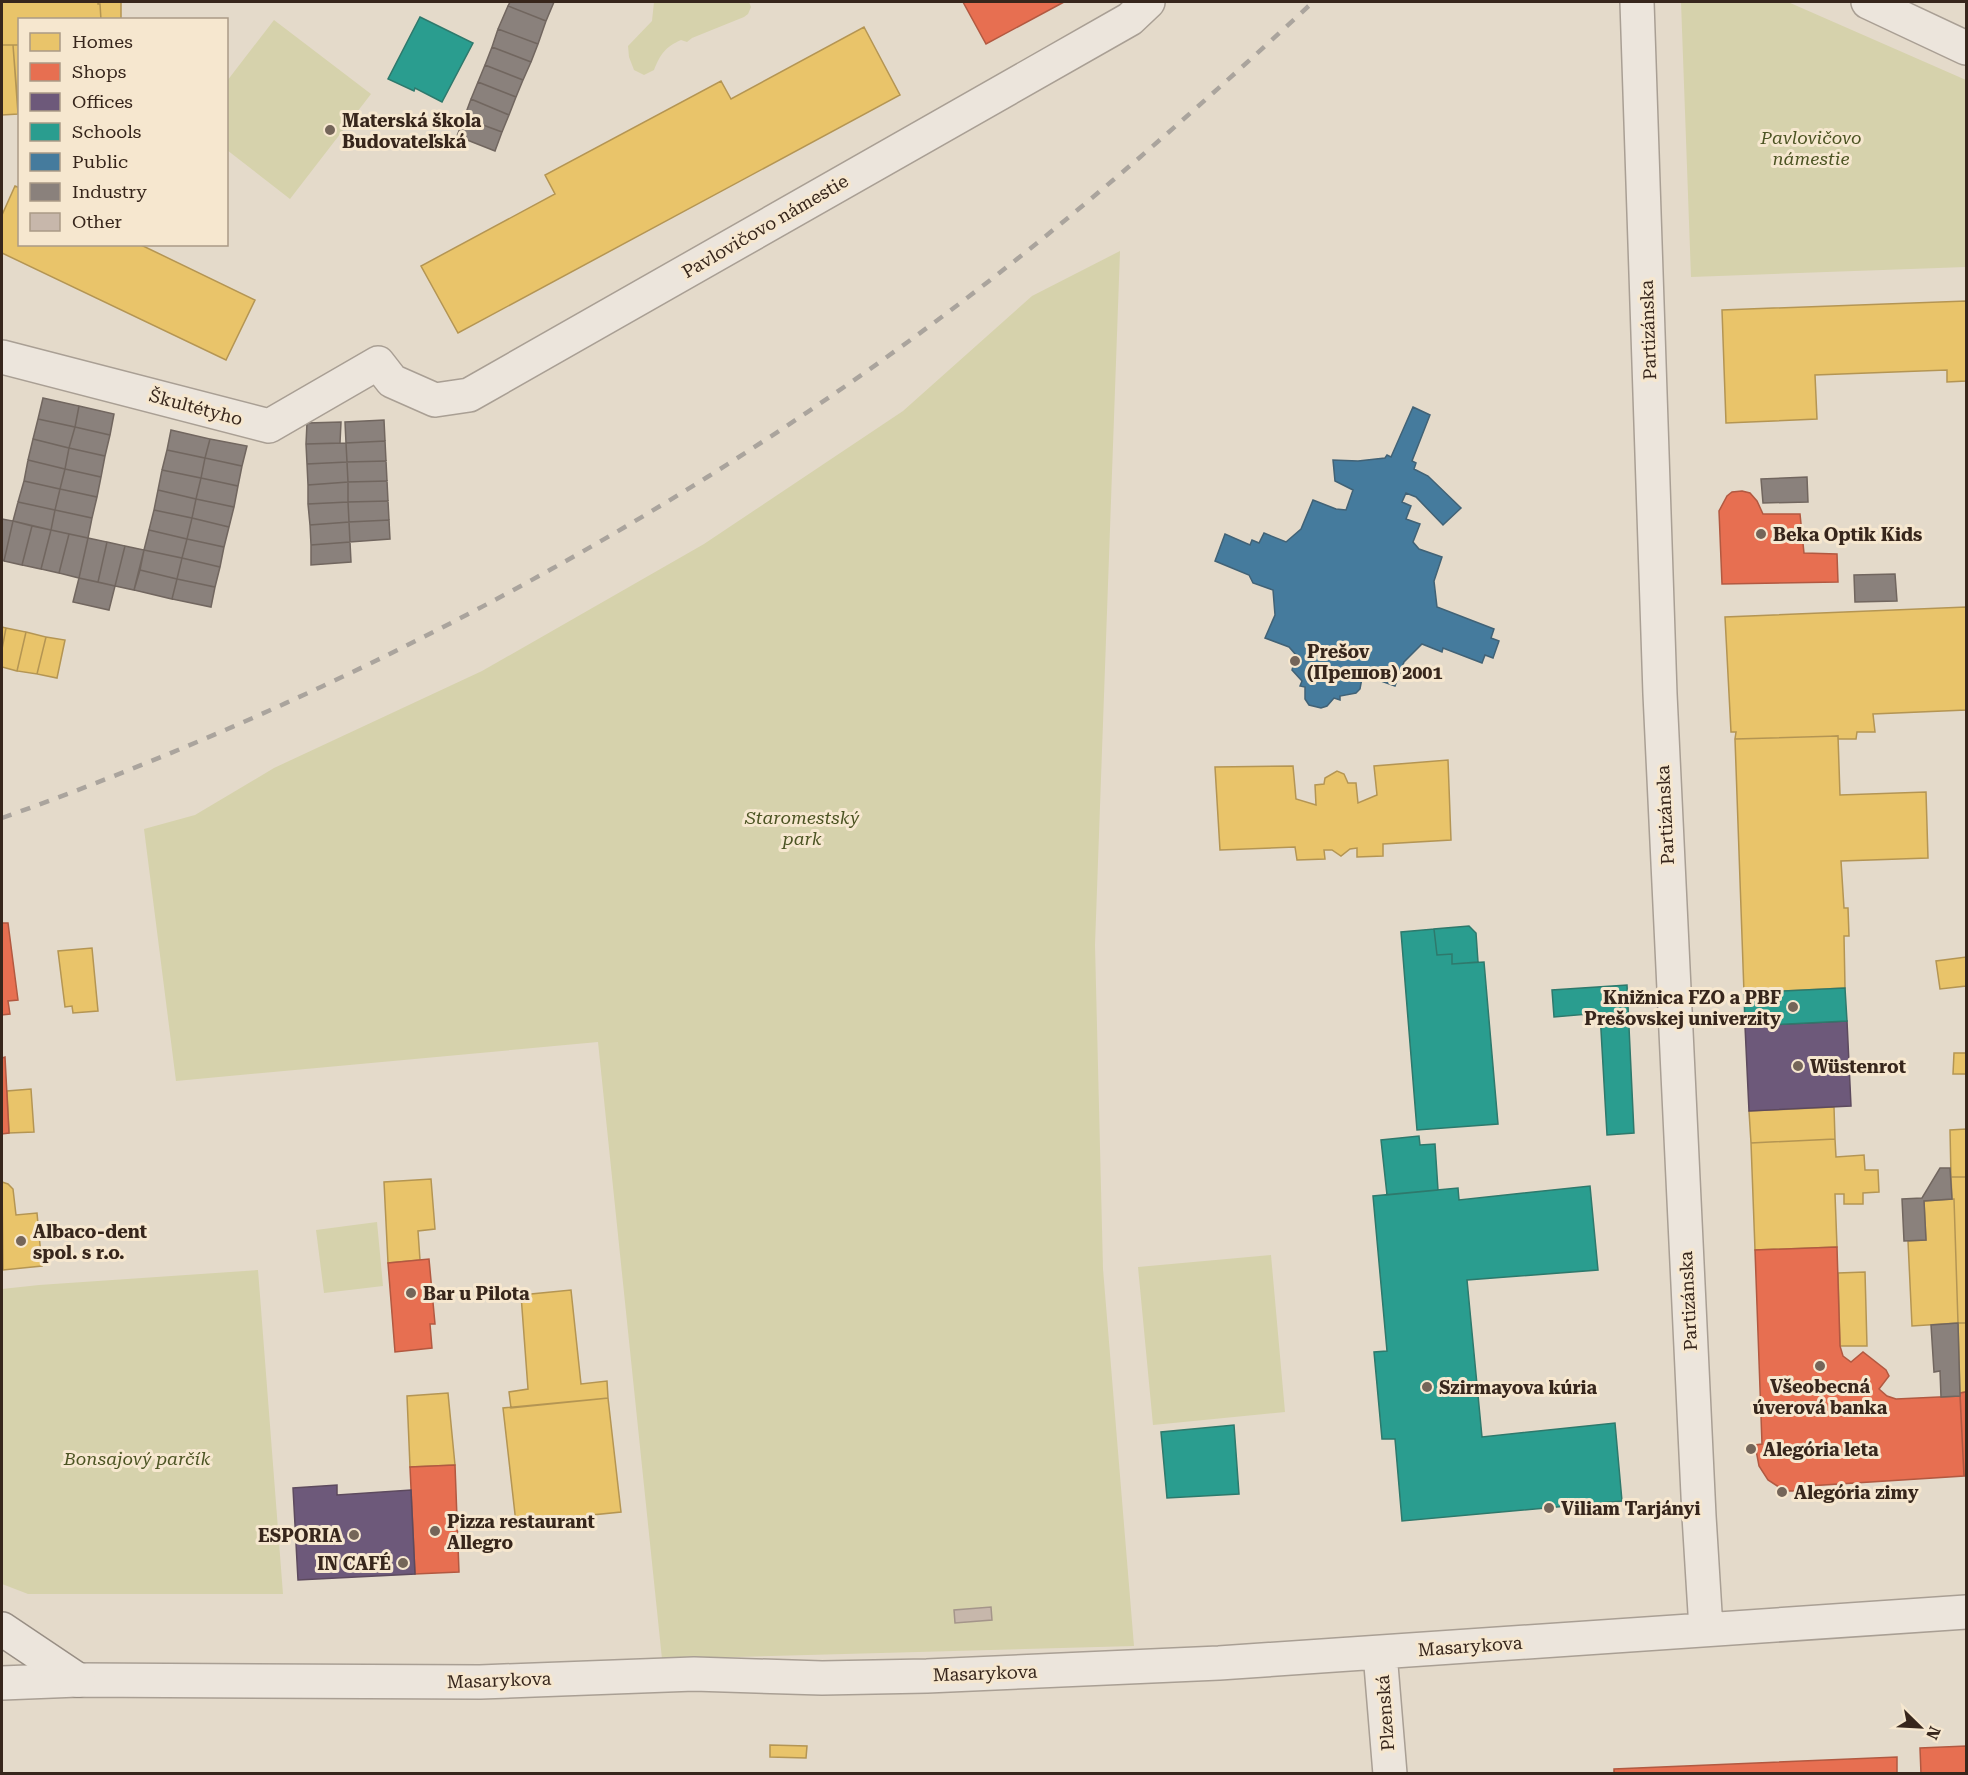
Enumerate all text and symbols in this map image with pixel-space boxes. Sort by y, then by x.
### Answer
legend [18,18,228,246]
text: Homes [72,31,133,52]
text: Shops [72,61,126,82]
text: Offices [72,91,133,112]
place label: Materská škola Budovateľská [342,110,482,152]
text: Schools [72,121,141,142]
marker: Materská škola Budovateľská [323,123,337,137]
park label: Pavlovičovo námestie [1760,127,1861,169]
text: Public [72,151,128,172]
street label: Pavlovičovo námestie [678,170,852,282]
text: Industry [72,181,147,202]
text: Other [72,211,122,232]
street label: Partizánska [1636,279,1660,380]
street label: Škultétyho [147,384,245,430]
place label: Beka Optik Kids [1773,524,1922,545]
marker: Beka Optik Kids [1754,527,1768,541]
place label: Prešov (Прешов) 2001 [1307,641,1443,683]
marker: Prešov (Прешов) 2001 [1288,654,1302,668]
street label: Partizánska [1652,764,1678,865]
park label: Staromestský park [744,807,860,849]
place label: Knižnica FZO a PBF Prešovskej univerzity [1584,987,1781,1029]
marker: Knižnica FZO a PBF Prešovskej univerzity [1786,1000,1800,1014]
place label: Wüstenrot [1810,1056,1906,1077]
marker: Wüstenrot [1791,1059,1805,1073]
place label: Albaco-dent spol. s r.o. [33,1221,147,1263]
marker: Albaco-dent spol. s r.o. [14,1234,28,1248]
street label: Partizánska [1675,1250,1701,1351]
place label: Bar u Pilota [423,1283,530,1304]
marker: Bar u Pilota [404,1286,418,1300]
marker: Všeobecná úverová banka [1813,1359,1827,1373]
place label: Všeobecná úverová banka [1753,1376,1888,1418]
place label: Szirmayova kúria [1439,1377,1598,1398]
marker: Szirmayova kúria [1420,1380,1434,1394]
place label: Alegória leta [1763,1439,1879,1460]
marker: Alegória leta [1744,1442,1758,1456]
park label: Bonsajový parčík [63,1448,211,1469]
place label: Alegória zimy [1794,1482,1919,1503]
marker: Alegória zimy [1775,1485,1789,1499]
place label: Viliam Tarjányi [1561,1498,1700,1519]
marker: Viliam Tarjányi [1542,1501,1556,1515]
place label: Pizza restaurant Allegro [447,1511,595,1553]
marker: Pizza restaurant Allegro [428,1524,442,1538]
place label: ESPORIA [258,1525,342,1546]
marker: ESPORIA [347,1528,361,1542]
place label: IN CAFÉ [317,1552,391,1574]
marker: IN CAFÉ [396,1556,410,1570]
street label: Masarykova [1417,1632,1523,1660]
street label: Masarykova [932,1661,1038,1685]
street label: Masarykova [446,1668,552,1692]
street label: Plzenská [1372,1674,1398,1752]
north arrow [1890,1697,1950,1757]
text: N [1922,1723,1944,1742]

